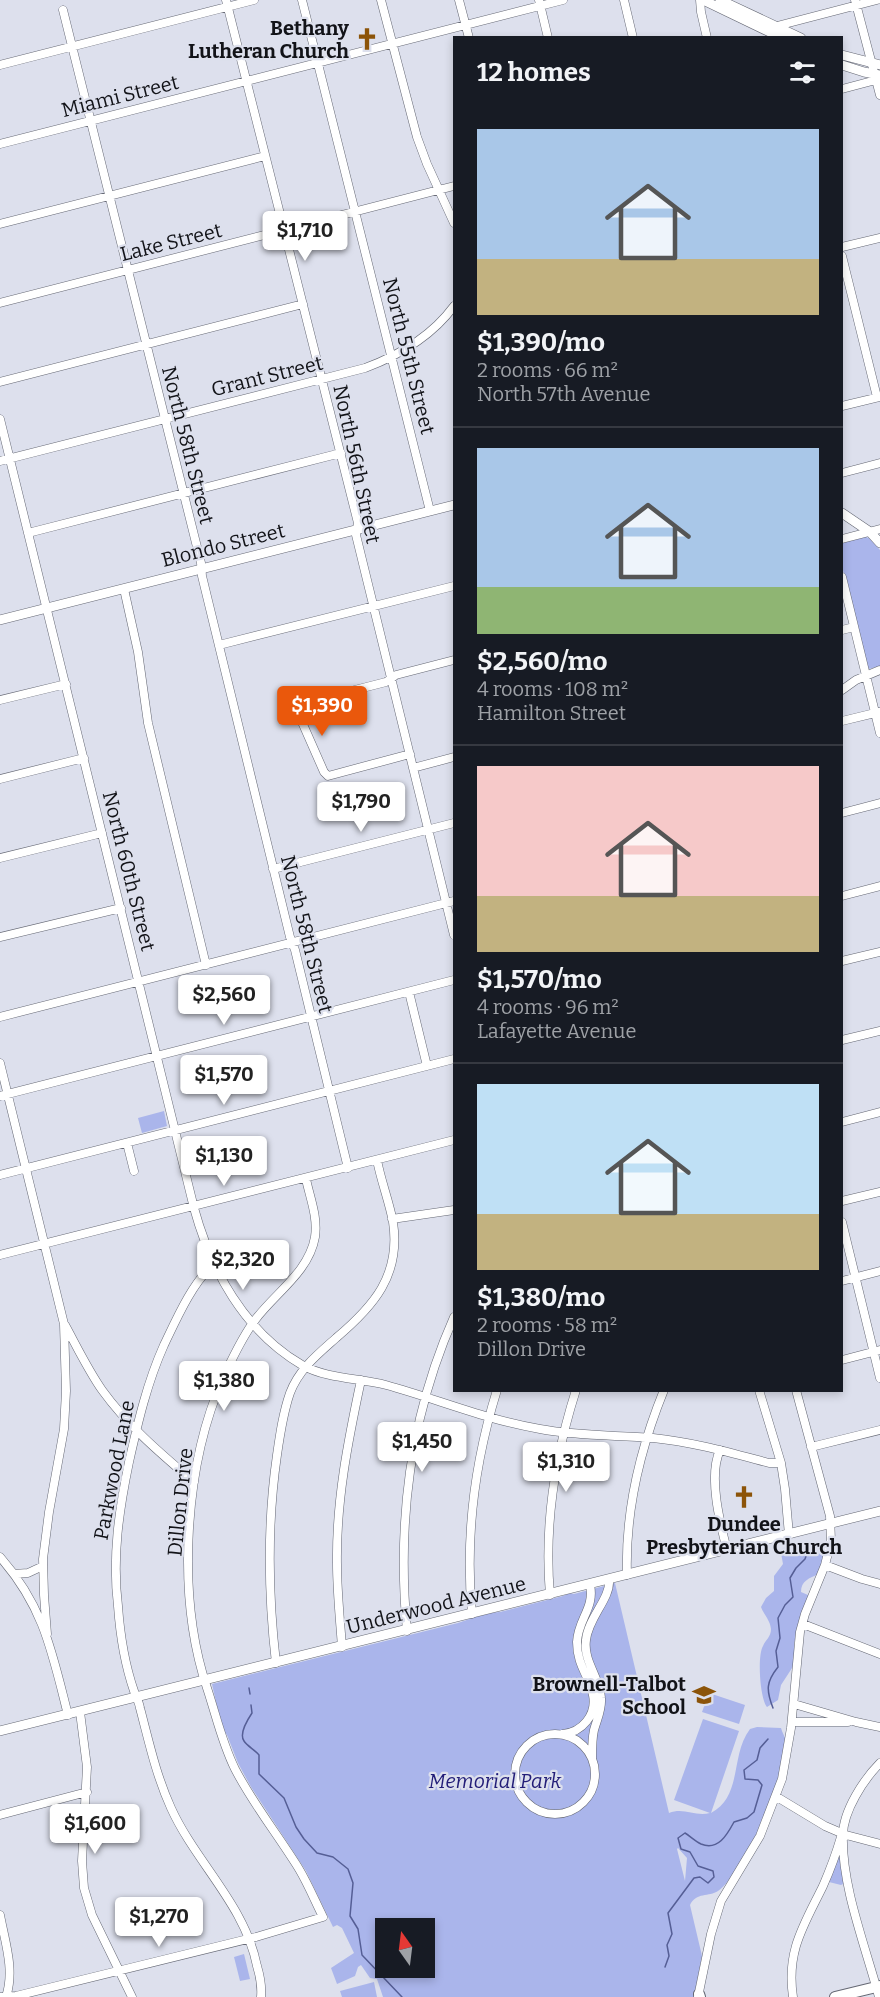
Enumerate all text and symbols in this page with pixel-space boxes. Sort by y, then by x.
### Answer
place label: Bethany Lutheran Church [188,16,350,63]
church icon: Bethany Lutheran Church [354,26,380,52]
icon: filters [786,56,819,89]
text: 12 homes [477,57,591,88]
street label: Miami Street [59,70,181,122]
icon: home [594,168,702,276]
pin: $1,710 [256,211,354,262]
street label: Lake Street [118,218,224,266]
text: $1,710 [277,218,333,242]
street label: North 55th Street [378,275,440,437]
text: $1,390/mo [477,327,605,358]
street label: Grant Street [209,351,325,401]
text: 2 rooms · 66 m² [477,358,618,382]
street label: North 58th Street [157,364,219,526]
street label: North 56th Street [328,382,386,546]
text: North 57th Avenue [477,382,650,406]
icon: home [594,487,702,595]
street label: Blondo Street [159,518,287,572]
text: $2,560/mo [477,646,608,677]
text: 4 rooms · 108 m² [477,677,628,701]
pin: $1,390 [273,686,371,737]
text: $1,390 [291,693,353,717]
text: Hamilton Street [477,701,626,725]
pin: $1,790 [312,782,410,833]
street label: North 60th Street [98,789,160,953]
text: $1,790 [331,789,391,813]
icon: home [594,805,702,913]
street label: North 58th Street [276,853,338,1015]
text: $1,570/mo [477,964,602,995]
pin: $2,560 [175,975,273,1026]
text: $2,560 [192,982,256,1006]
text: 4 rooms · 96 m² [477,995,619,1019]
text: Lafayette Avenue [477,1019,636,1043]
pin: $1,570 [175,1055,273,1106]
text: $1,570 [194,1062,254,1086]
icon: home [594,1123,702,1231]
pin: $1,130 [175,1136,273,1187]
text: $1,130 [195,1143,253,1167]
pin: $2,320 [194,1240,292,1291]
text: $2,320 [211,1247,275,1271]
text: $1,380/mo [477,1282,605,1313]
text: 2 rooms · 58 m² [477,1313,617,1337]
text: Dillon Drive [477,1337,586,1361]
pin: $1,380 [175,1361,273,1412]
text: $1,380 [193,1368,255,1392]
street label: Parkwood Lane [89,1398,139,1542]
pin: $1,450 [373,1422,471,1473]
text: $1,450 [391,1429,453,1453]
pin: $1,310 [517,1442,615,1493]
street label: Dillon Drive [162,1447,198,1557]
text: $1,310 [537,1449,595,1473]
church icon: Dundee Presbyterian Church [731,1484,757,1510]
place label: Dundee Presbyterian Church [646,1512,842,1559]
street label: Underwood Avenue [344,1571,528,1639]
place label: Brownell-Talbot School [533,1672,686,1719]
school or university icon: Brownell-Talbot School [691,1682,717,1708]
park label: Memorial Park [429,1769,562,1793]
pin: $1,600 [46,1804,144,1855]
text: $1,600 [64,1811,126,1835]
pin: $1,270 [110,1897,208,1948]
text: $1,270 [129,1904,189,1928]
north arrow [375,1918,435,1978]
map controls [375,1918,435,1978]

